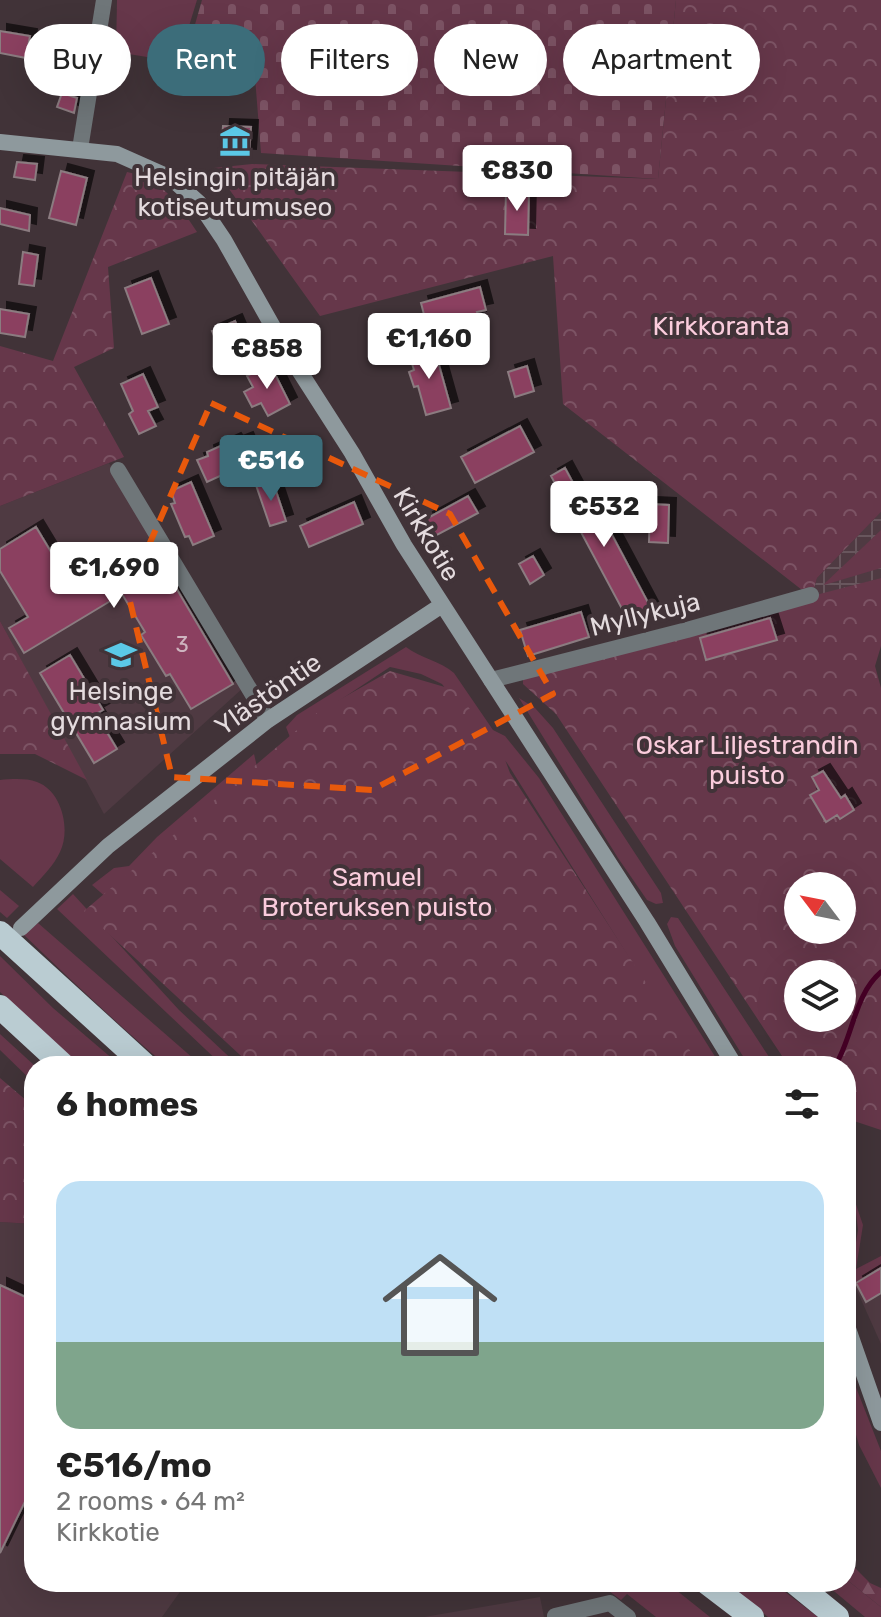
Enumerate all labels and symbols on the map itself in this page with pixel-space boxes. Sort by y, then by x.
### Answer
museum icon: Helsingin pitäjän kotiseutumuseo [218,124,252,158]
pin: €830 [470,145,564,213]
place label: Helsingin pitäjän kotiseutumuseo [134,162,336,223]
park label: Kirkkoranta [652,311,790,342]
pin: €1,160 [364,313,494,381]
pin: €858 [220,323,314,391]
pin: €516 [224,435,318,503]
pin: €532 [557,481,651,549]
street label: Kirkkotie [387,482,467,587]
pin: €1,690 [49,542,179,610]
street label: Myllykuja [587,586,703,643]
house number: 3 [175,631,189,658]
school or university icon: Helsinge gymnasium [104,638,138,672]
street label: Ylästöntie [209,647,327,742]
place label: Helsinge gymnasium [50,676,192,737]
park label: Oskar Liljestrandin puisto [635,730,859,791]
park label: Samuel Broteruksen puisto [262,862,492,923]
north arrow [784,872,856,944]

